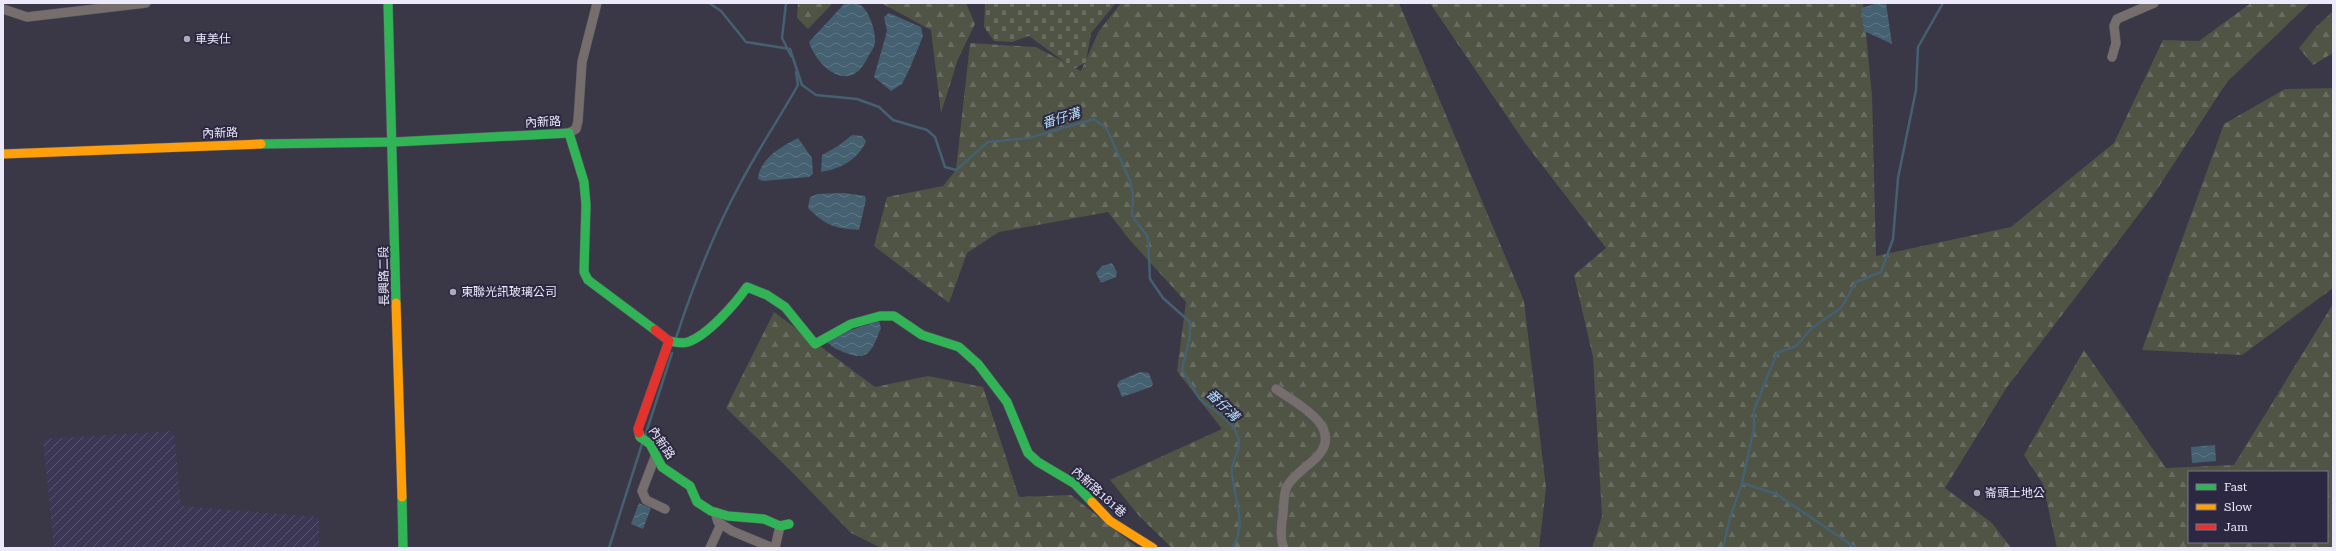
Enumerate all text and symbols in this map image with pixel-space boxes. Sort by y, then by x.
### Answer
place label: 車美仕 [195,32,231,46]
marker: 車美仕 [182,34,192,44]
water label: 番仔溝 [1040,105,1084,131]
street label: 內新路 [525,114,561,130]
street label: 內新路 [202,125,238,141]
street label: 長興路二段 [376,246,392,306]
place label: 東聯光訊玻璃公司 [461,285,557,299]
marker: 東聯光訊玻璃公司 [448,287,458,297]
water label: 番仔溝 [1204,386,1244,425]
street label: 內新路 [646,424,678,462]
street label: 內新路181巷 [1069,464,1129,520]
legend [2188,471,2328,543]
text: Fast [2224,480,2248,494]
place label: 崙頭土地公 [1985,486,2045,500]
marker: 崙頭土地公 [1972,488,1982,498]
text: Slow [2224,500,2252,514]
text: Jam [2224,520,2248,534]

